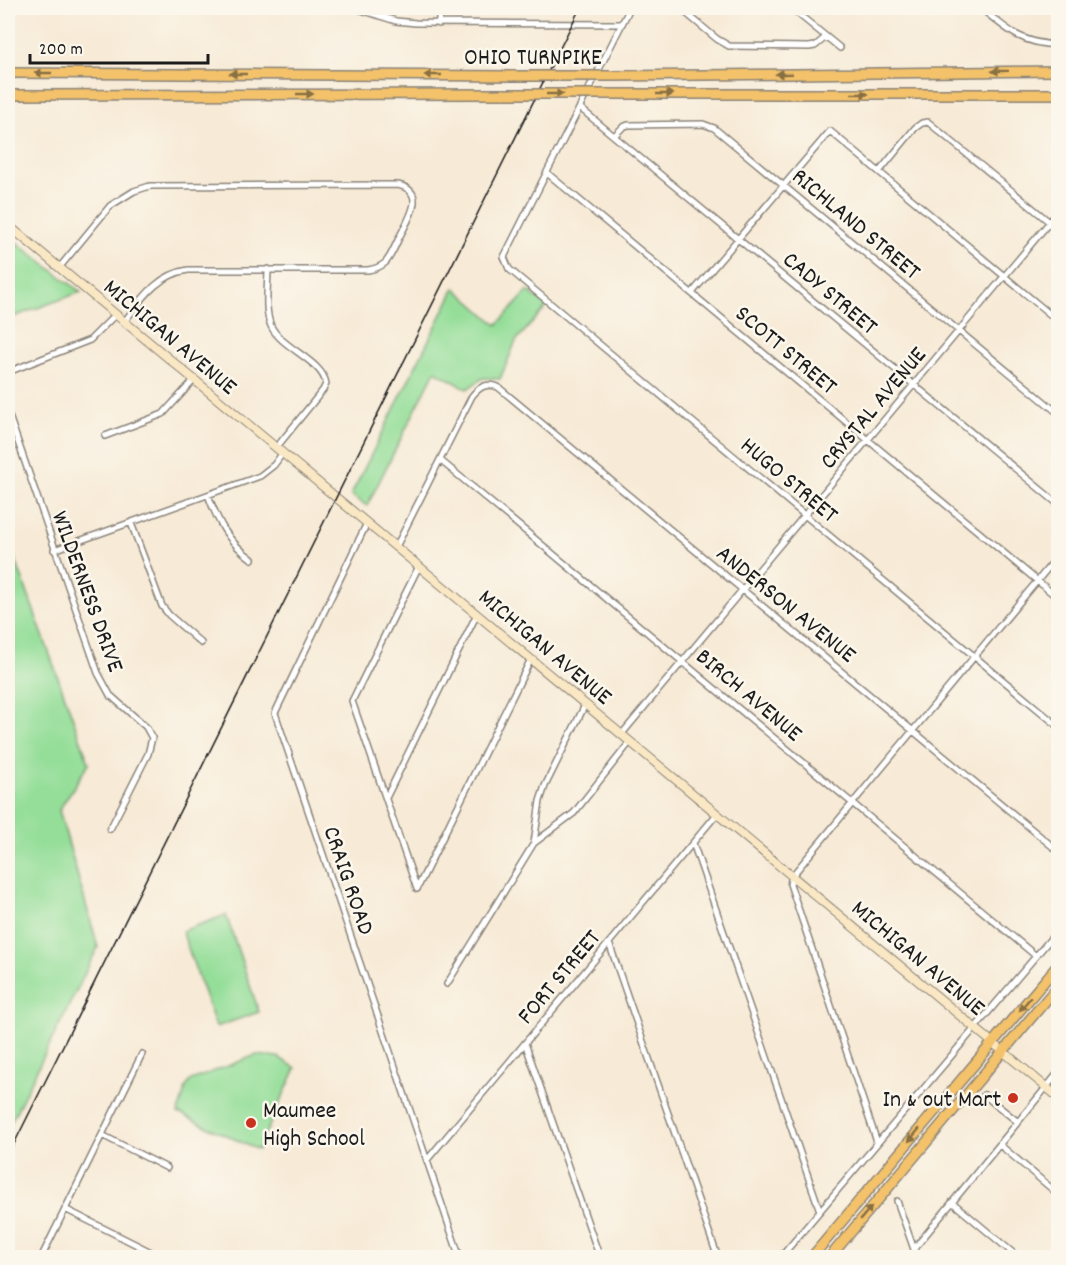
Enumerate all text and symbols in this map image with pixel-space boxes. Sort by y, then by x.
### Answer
scale bar [30,27,208,65]
text: 200 m [39,38,83,63]
street label: OHIO TURNPIKE [464,42,602,76]
one-way arrow [991,67,1010,76]
one-way arrow [34,68,53,78]
one-way arrow [229,69,248,79]
one-way arrow [775,69,794,79]
one-way arrow [424,70,443,80]
one-way arrow [295,89,314,99]
one-way arrow [546,89,565,99]
one-way arrow [656,89,675,99]
one-way arrow [851,89,870,99]
street label: RICHLAND STREET [783,161,927,290]
street label: CADY STREET [774,244,884,345]
street label: MICHIGAN AVENUE [95,272,243,405]
street label: SCOTT STREET [727,298,844,404]
street label: CRYSTAL AVENUE [813,340,936,478]
street label: HUGO STREET [732,430,845,533]
street label: WILDERNESS DRIVE [41,507,131,678]
street label: ANDERSON AVENUE [708,538,863,673]
street label: MICHIGAN AVENUE [470,582,618,715]
street label: BIRCH AVENUE [687,641,809,751]
street label: CRAIG ROAD [313,822,382,940]
street label: MICHIGAN AVENUE [843,893,991,1026]
street label: FORT STREET [510,923,610,1033]
one-way arrow [1019,996,1032,1012]
place label: In & out Mart [882,1084,1001,1118]
marker: In & out Mart [1006,1091,1020,1105]
place label: Maumee High School [263,1095,365,1157]
marker: Maumee High School [244,1116,258,1130]
one-way arrow [908,1127,921,1142]
one-way arrow [860,1205,873,1221]

